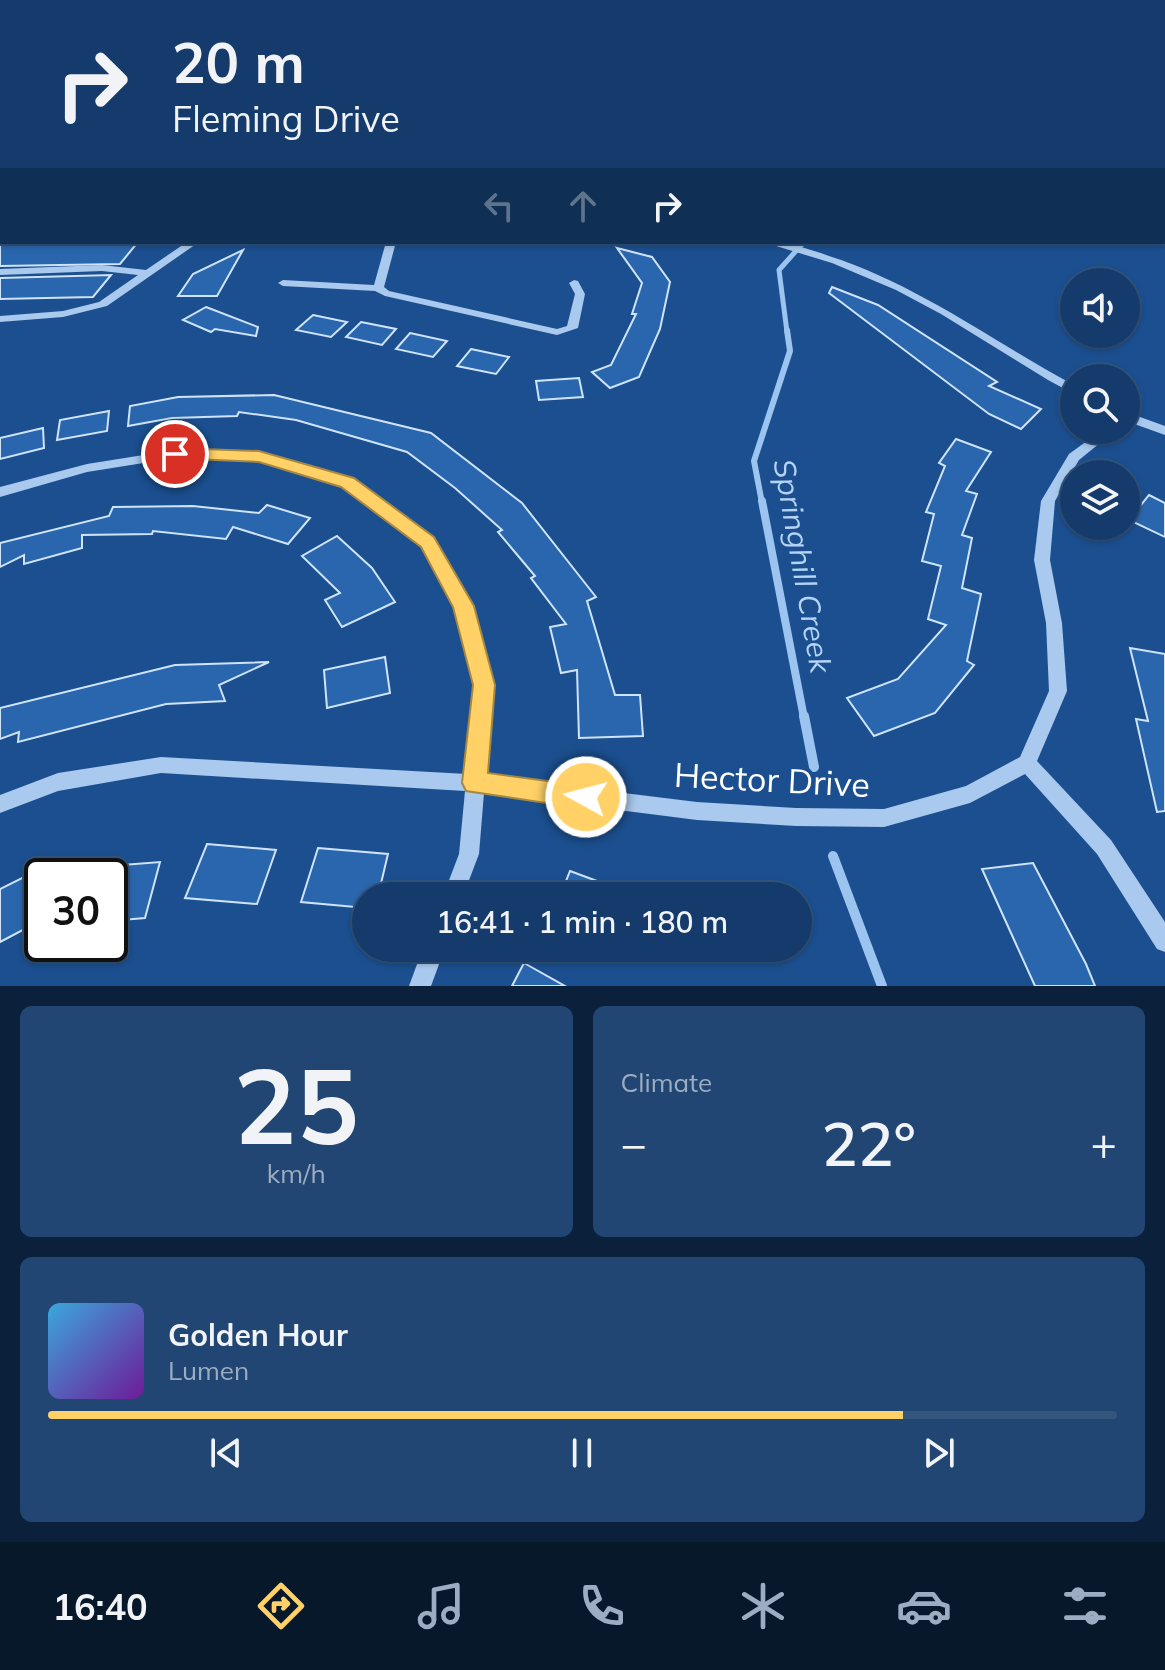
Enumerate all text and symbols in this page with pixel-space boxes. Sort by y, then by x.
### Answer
text: 20 m [172,27,305,97]
icon: right [40,32,144,136]
text: Fleming Drive [172,96,400,141]
icon: left [477,184,521,228]
icon: ahead [561,184,605,228]
icon: right [645,184,689,228]
map controls [1060,268,1140,540]
button: sound [1060,268,1140,348]
button: search [1060,364,1140,444]
pin [141,420,209,488]
icon: arrive [153,432,197,476]
water label: Springhill Creek [765,456,841,677]
button: layers [1060,460,1140,540]
street label: Hector Drive [673,753,871,806]
position arrow [544,755,628,839]
speed limit sign: 30 [24,858,128,962]
text: 16:41 · 1 min · 180 m [436,903,728,941]
text: 25 [234,1039,359,1170]
text: Climate [621,1066,712,1099]
text: 22° [822,1106,916,1181]
text: − [621,1116,647,1171]
text: + [1091,1116,1117,1171]
text: km/h [267,1157,326,1190]
text: Golden Hour [168,1316,348,1354]
text: Lumen [168,1354,249,1387]
icon: previous [204,1431,248,1475]
icon: pause [560,1431,604,1475]
icon: next [917,1431,961,1475]
icon: directions [253,1578,309,1634]
icon: music [413,1578,469,1634]
icon: phone [574,1578,630,1634]
icon: climate [735,1578,791,1634]
icon: car [896,1578,952,1634]
icon: filters [1057,1578,1113,1634]
text: 16:40 [52,1584,148,1629]

